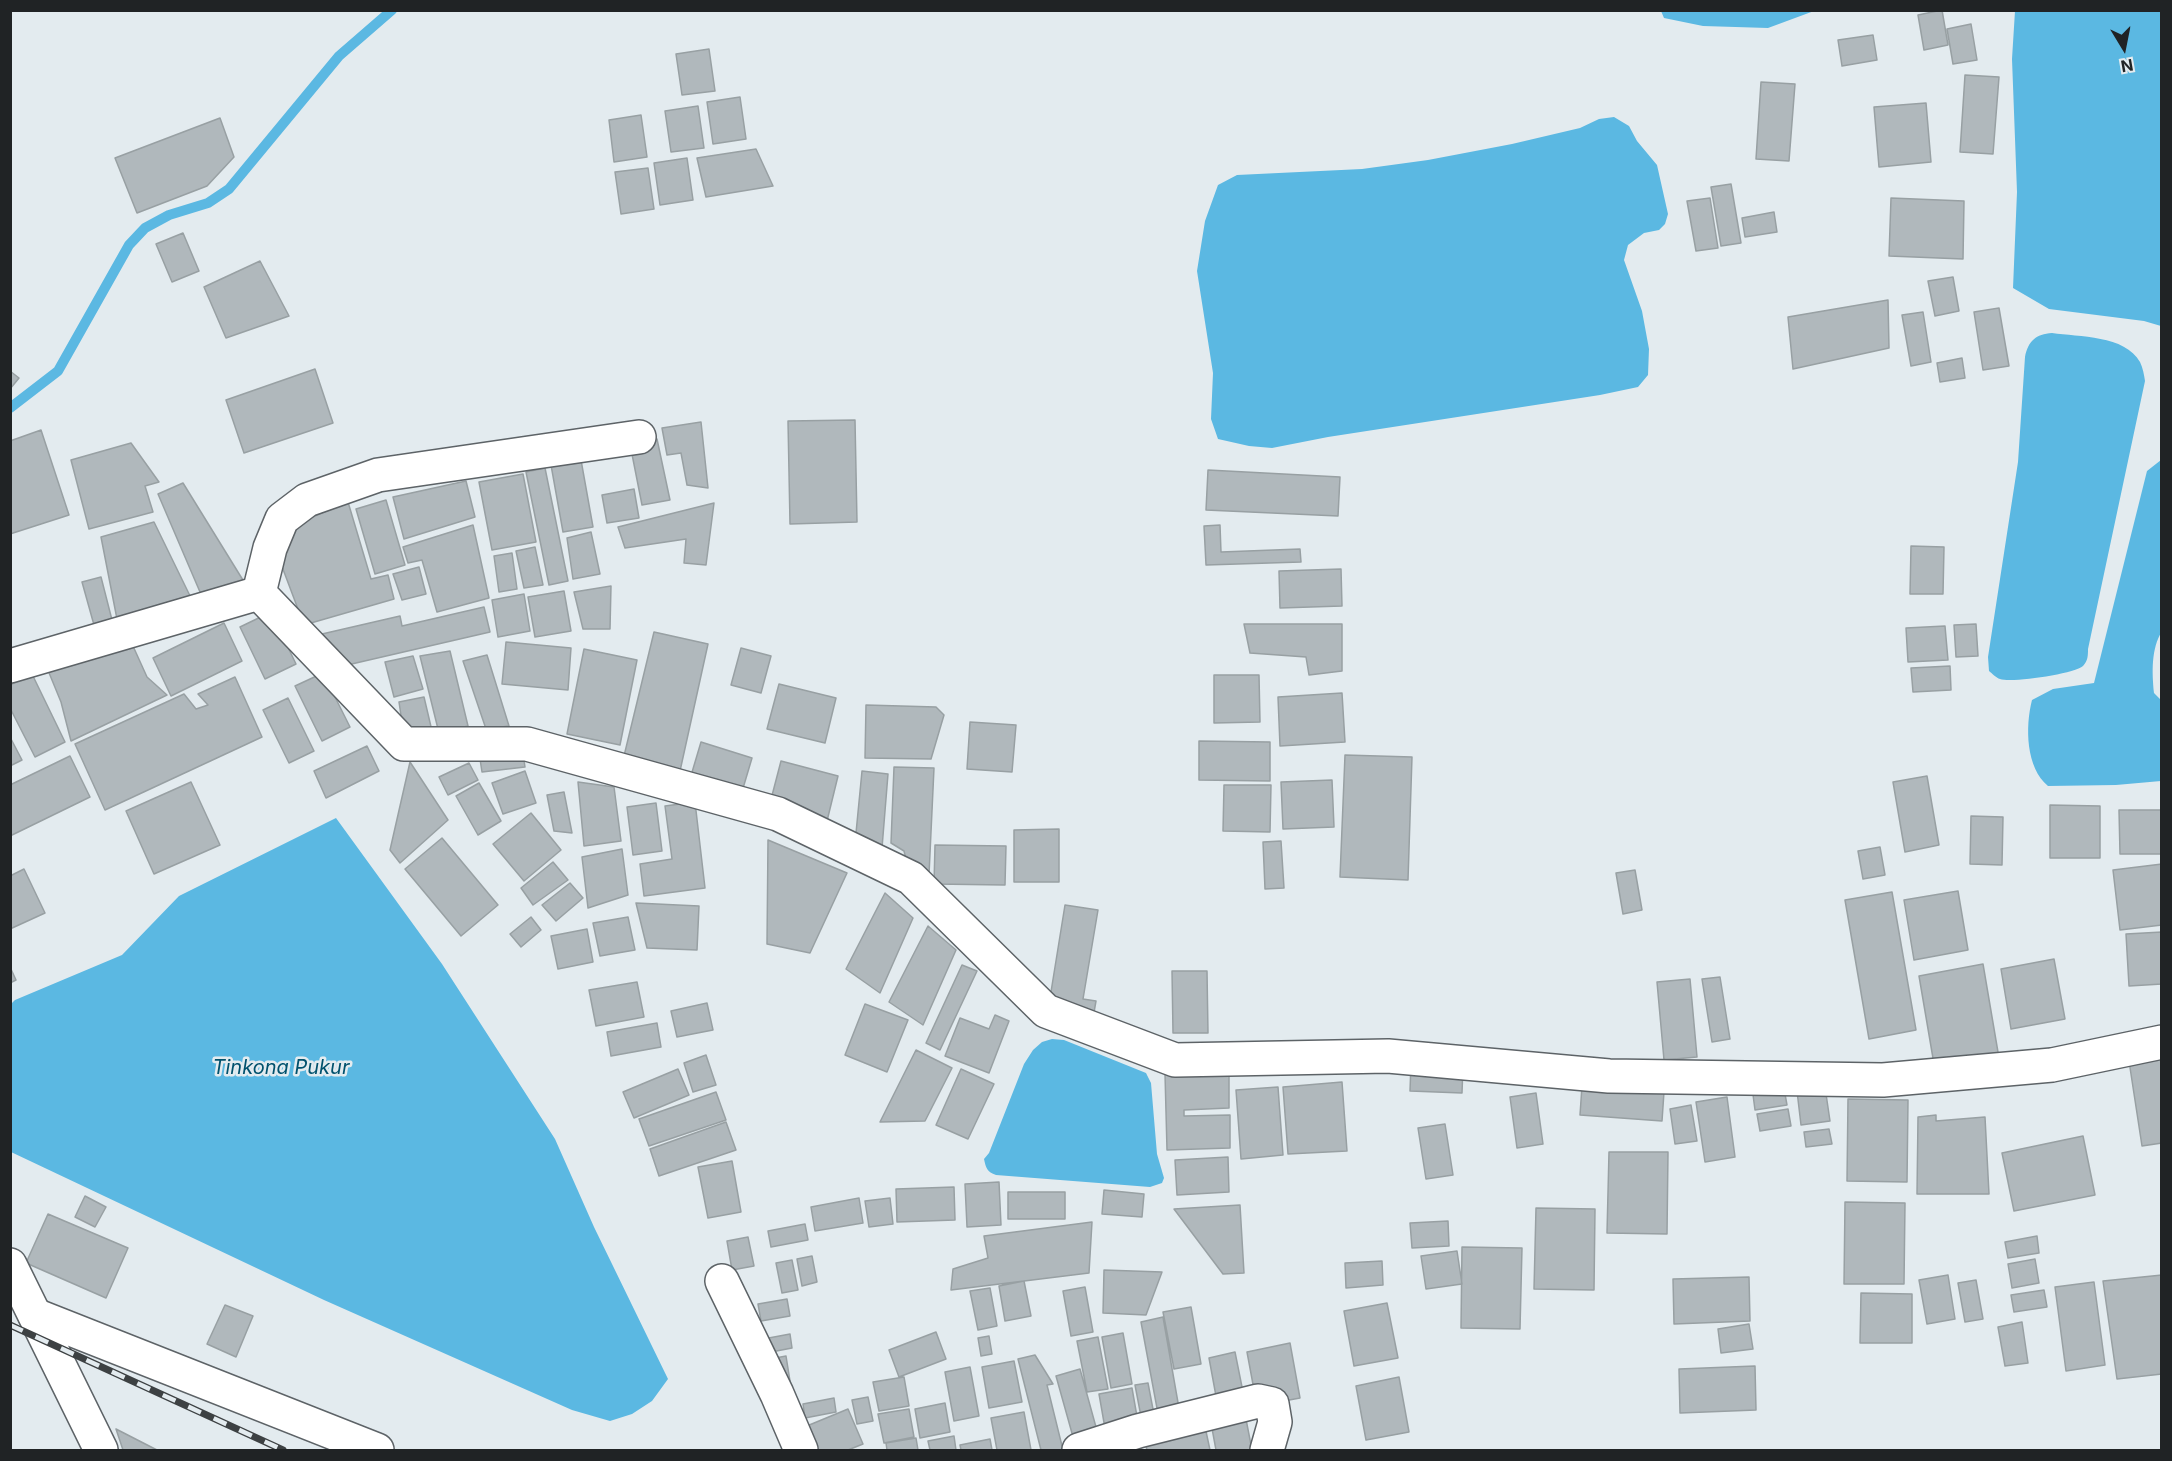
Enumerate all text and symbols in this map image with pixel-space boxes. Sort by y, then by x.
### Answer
north arrow [2094,18,2154,78]
text: N [2119,55,2135,77]
water label: Tinkona Pukur [213,1056,349,1080]

